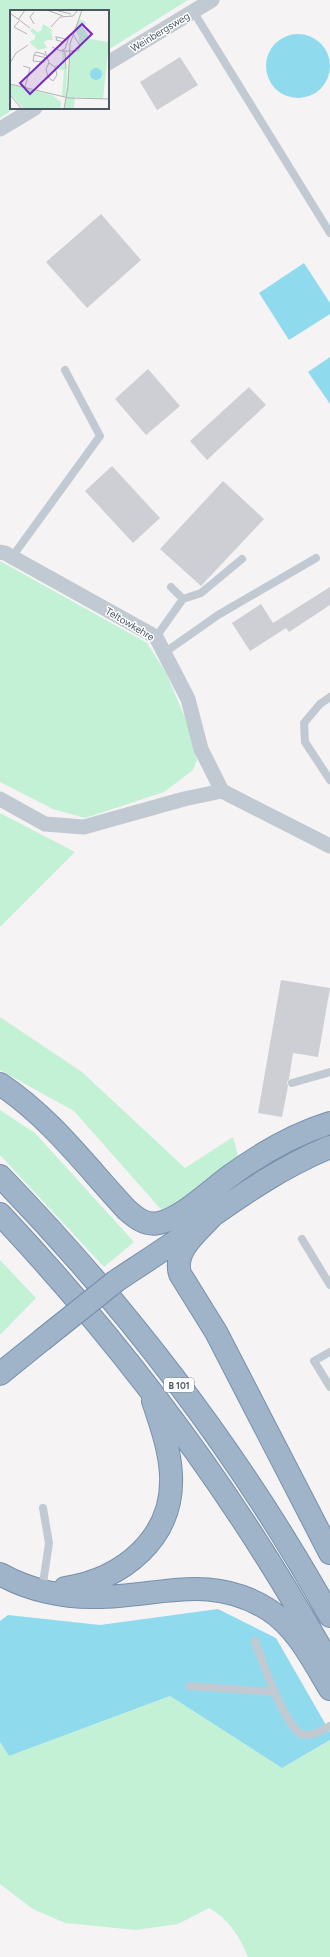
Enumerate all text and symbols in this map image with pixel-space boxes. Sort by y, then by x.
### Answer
street label: Weinbergsweg [128,9,192,55]
inset map [10,10,109,109]
street label: Teltowkehre [103,604,157,644]
road number: B 101 [164,1378,194,1392]

